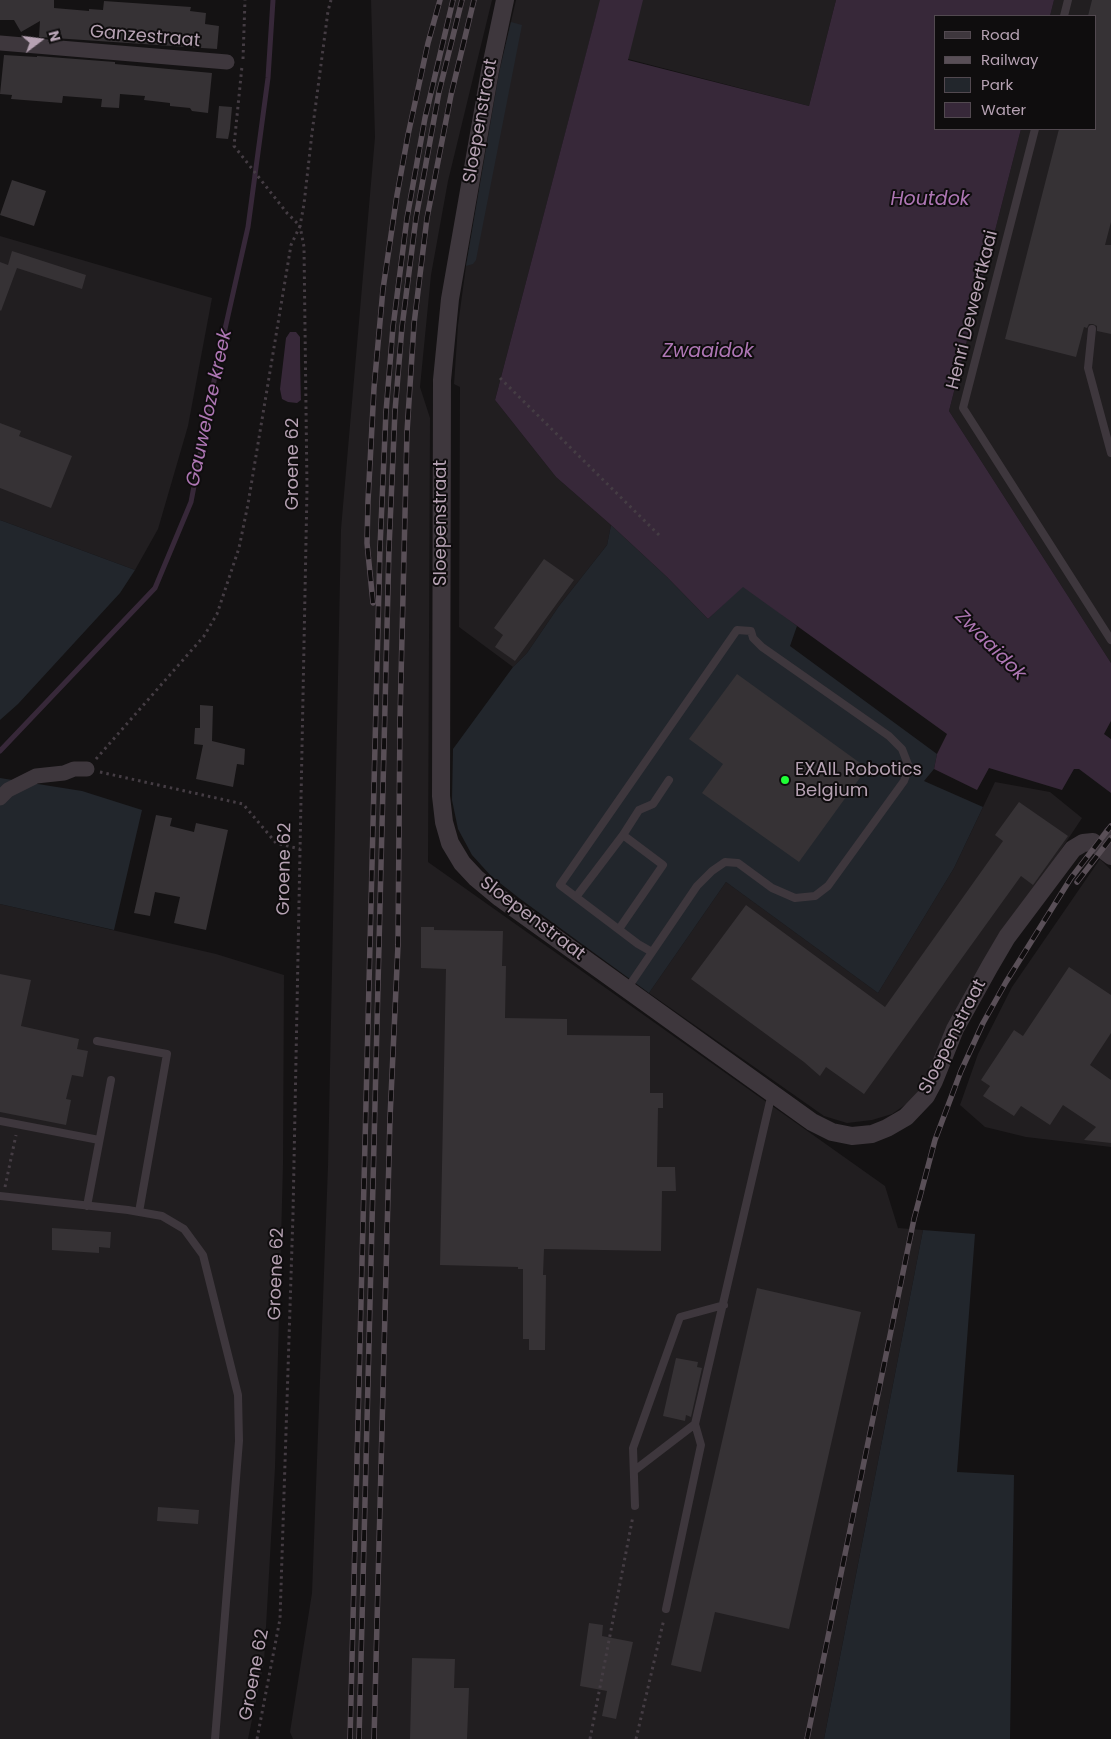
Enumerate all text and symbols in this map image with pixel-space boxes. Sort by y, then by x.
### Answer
north arrow [15,15,65,65]
legend [934,15,1096,130]
street label: Ganzestraat [89,21,201,53]
text: Road [981,24,1020,45]
text: N [43,28,66,44]
text: Railway [981,49,1039,70]
street label: Sloepenstraat [459,57,503,185]
text: Park [981,74,1013,95]
text: Water [981,99,1026,120]
water label: Houtdok [890,189,970,211]
street label: Henri Deweertkaai [943,228,1003,392]
water label: Gauweloze kreek [182,327,238,489]
water label: Zwaaidok [662,341,754,363]
street label: Groene 62 [282,418,304,510]
street label: Sloepenstraat [430,460,452,586]
water label: Zwaaidok [950,606,1030,686]
place label: EXAIL Robotics Belgium [795,759,922,802]
marker: EXAIL Robotics Belgium [779,774,791,786]
street label: Groene 62 [273,822,297,916]
street label: Sloepenstraat [475,872,589,966]
street label: Sloepenstraat [915,976,991,1098]
street label: Groene 62 [265,1227,289,1321]
street label: Groene 62 [236,1627,274,1723]

